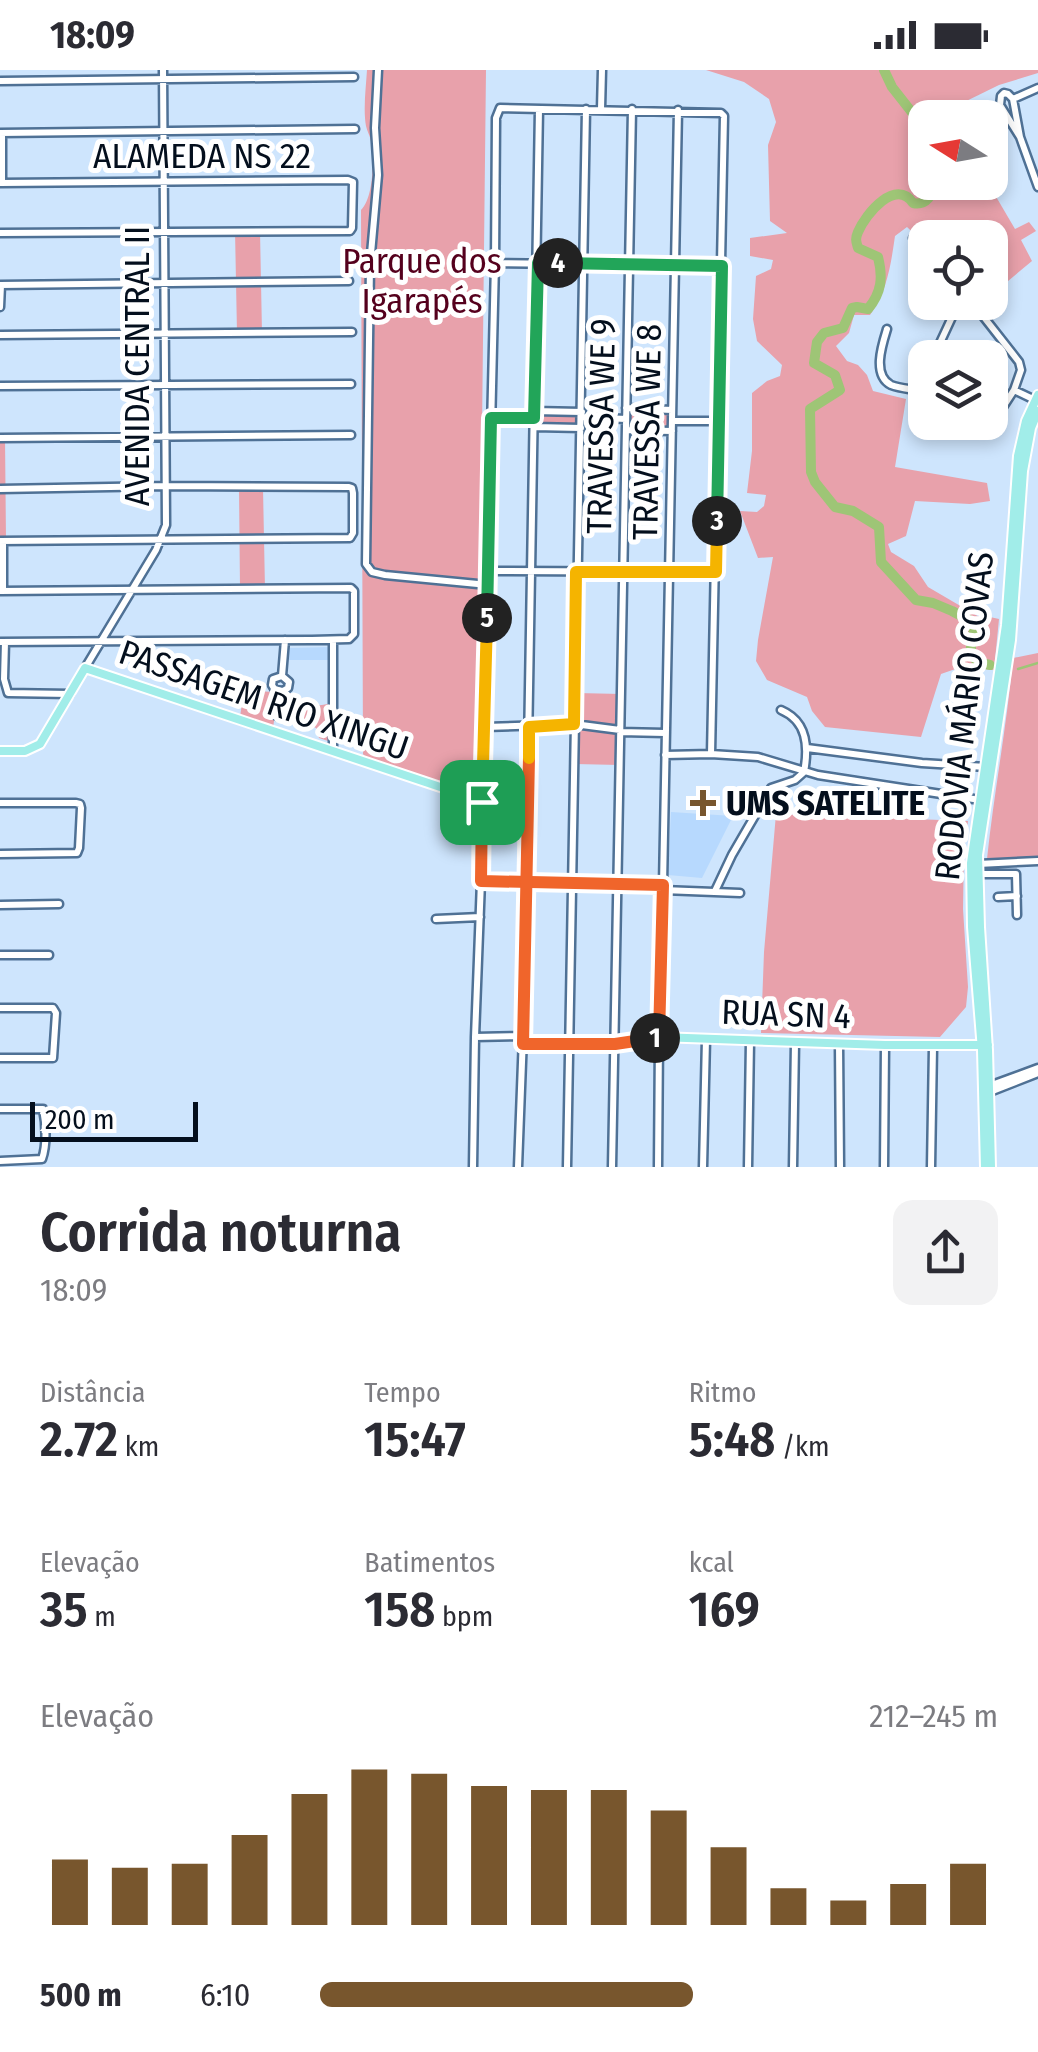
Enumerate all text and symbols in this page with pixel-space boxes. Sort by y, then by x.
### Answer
text: 18:09 [50,12,135,58]
north arrow [908,100,1008,200]
map controls [908,100,1008,440]
street label: ALAMEDA NS 22 [93,135,311,177]
button: locate [908,220,1008,320]
street label: AVENIDA CENTRAL II [116,226,158,506]
pin: 4 [533,238,583,288]
park label: Parque dos Igarapés [342,240,502,322]
text: 4 [551,246,565,279]
street label: TRAVESSA WE 9 [578,318,624,534]
street label: TRAVESSA WE 8 [624,324,670,540]
button: layers [908,340,1008,440]
pin: 3 [692,496,742,546]
text: 3 [710,504,724,537]
street label: RODOVIA MÁRIO COVAS [926,550,1002,882]
pin: 5 [462,593,512,643]
text: 5 [480,601,494,634]
street label: PASSAGEM RIO XINGU [114,631,414,769]
pin [440,760,525,845]
icon: arrive [455,775,510,830]
place label: UMS SATELITE [726,782,925,824]
marker: UMS SATELITE [690,790,716,816]
street label: RUA SN 4 [721,991,851,1037]
pin: 1 [630,1013,680,1063]
text: 1 [649,1021,661,1054]
scale bar [30,1097,198,1142]
text: 200 m [45,1103,115,1136]
text: Corrida noturna [40,1200,402,1266]
button: share [893,1200,998,1305]
text: 18:09 [40,1271,107,1309]
text: Distância [40,1376,145,1409]
text: Tempo [364,1376,441,1409]
text: Ritmo [689,1376,756,1409]
text: 2.72 [40,1409,118,1469]
text: 15:47 [364,1409,466,1469]
text: 5:48 [689,1409,775,1469]
text: km [118,1430,159,1463]
text: /km [775,1430,830,1463]
text: Elevação [40,1546,140,1579]
text: Batimentos [364,1546,495,1579]
text: kcal [689,1546,734,1579]
text: 35 [40,1579,88,1639]
text: 158 [364,1579,435,1639]
text: 169 [689,1579,760,1639]
text: m [88,1600,116,1633]
text: bpm [435,1600,493,1633]
text: Elevação [40,1697,154,1735]
text: 212–245 m [869,1697,998,1735]
text: 500 m [40,1976,122,2014]
text: 6:10 [200,1976,251,2014]

